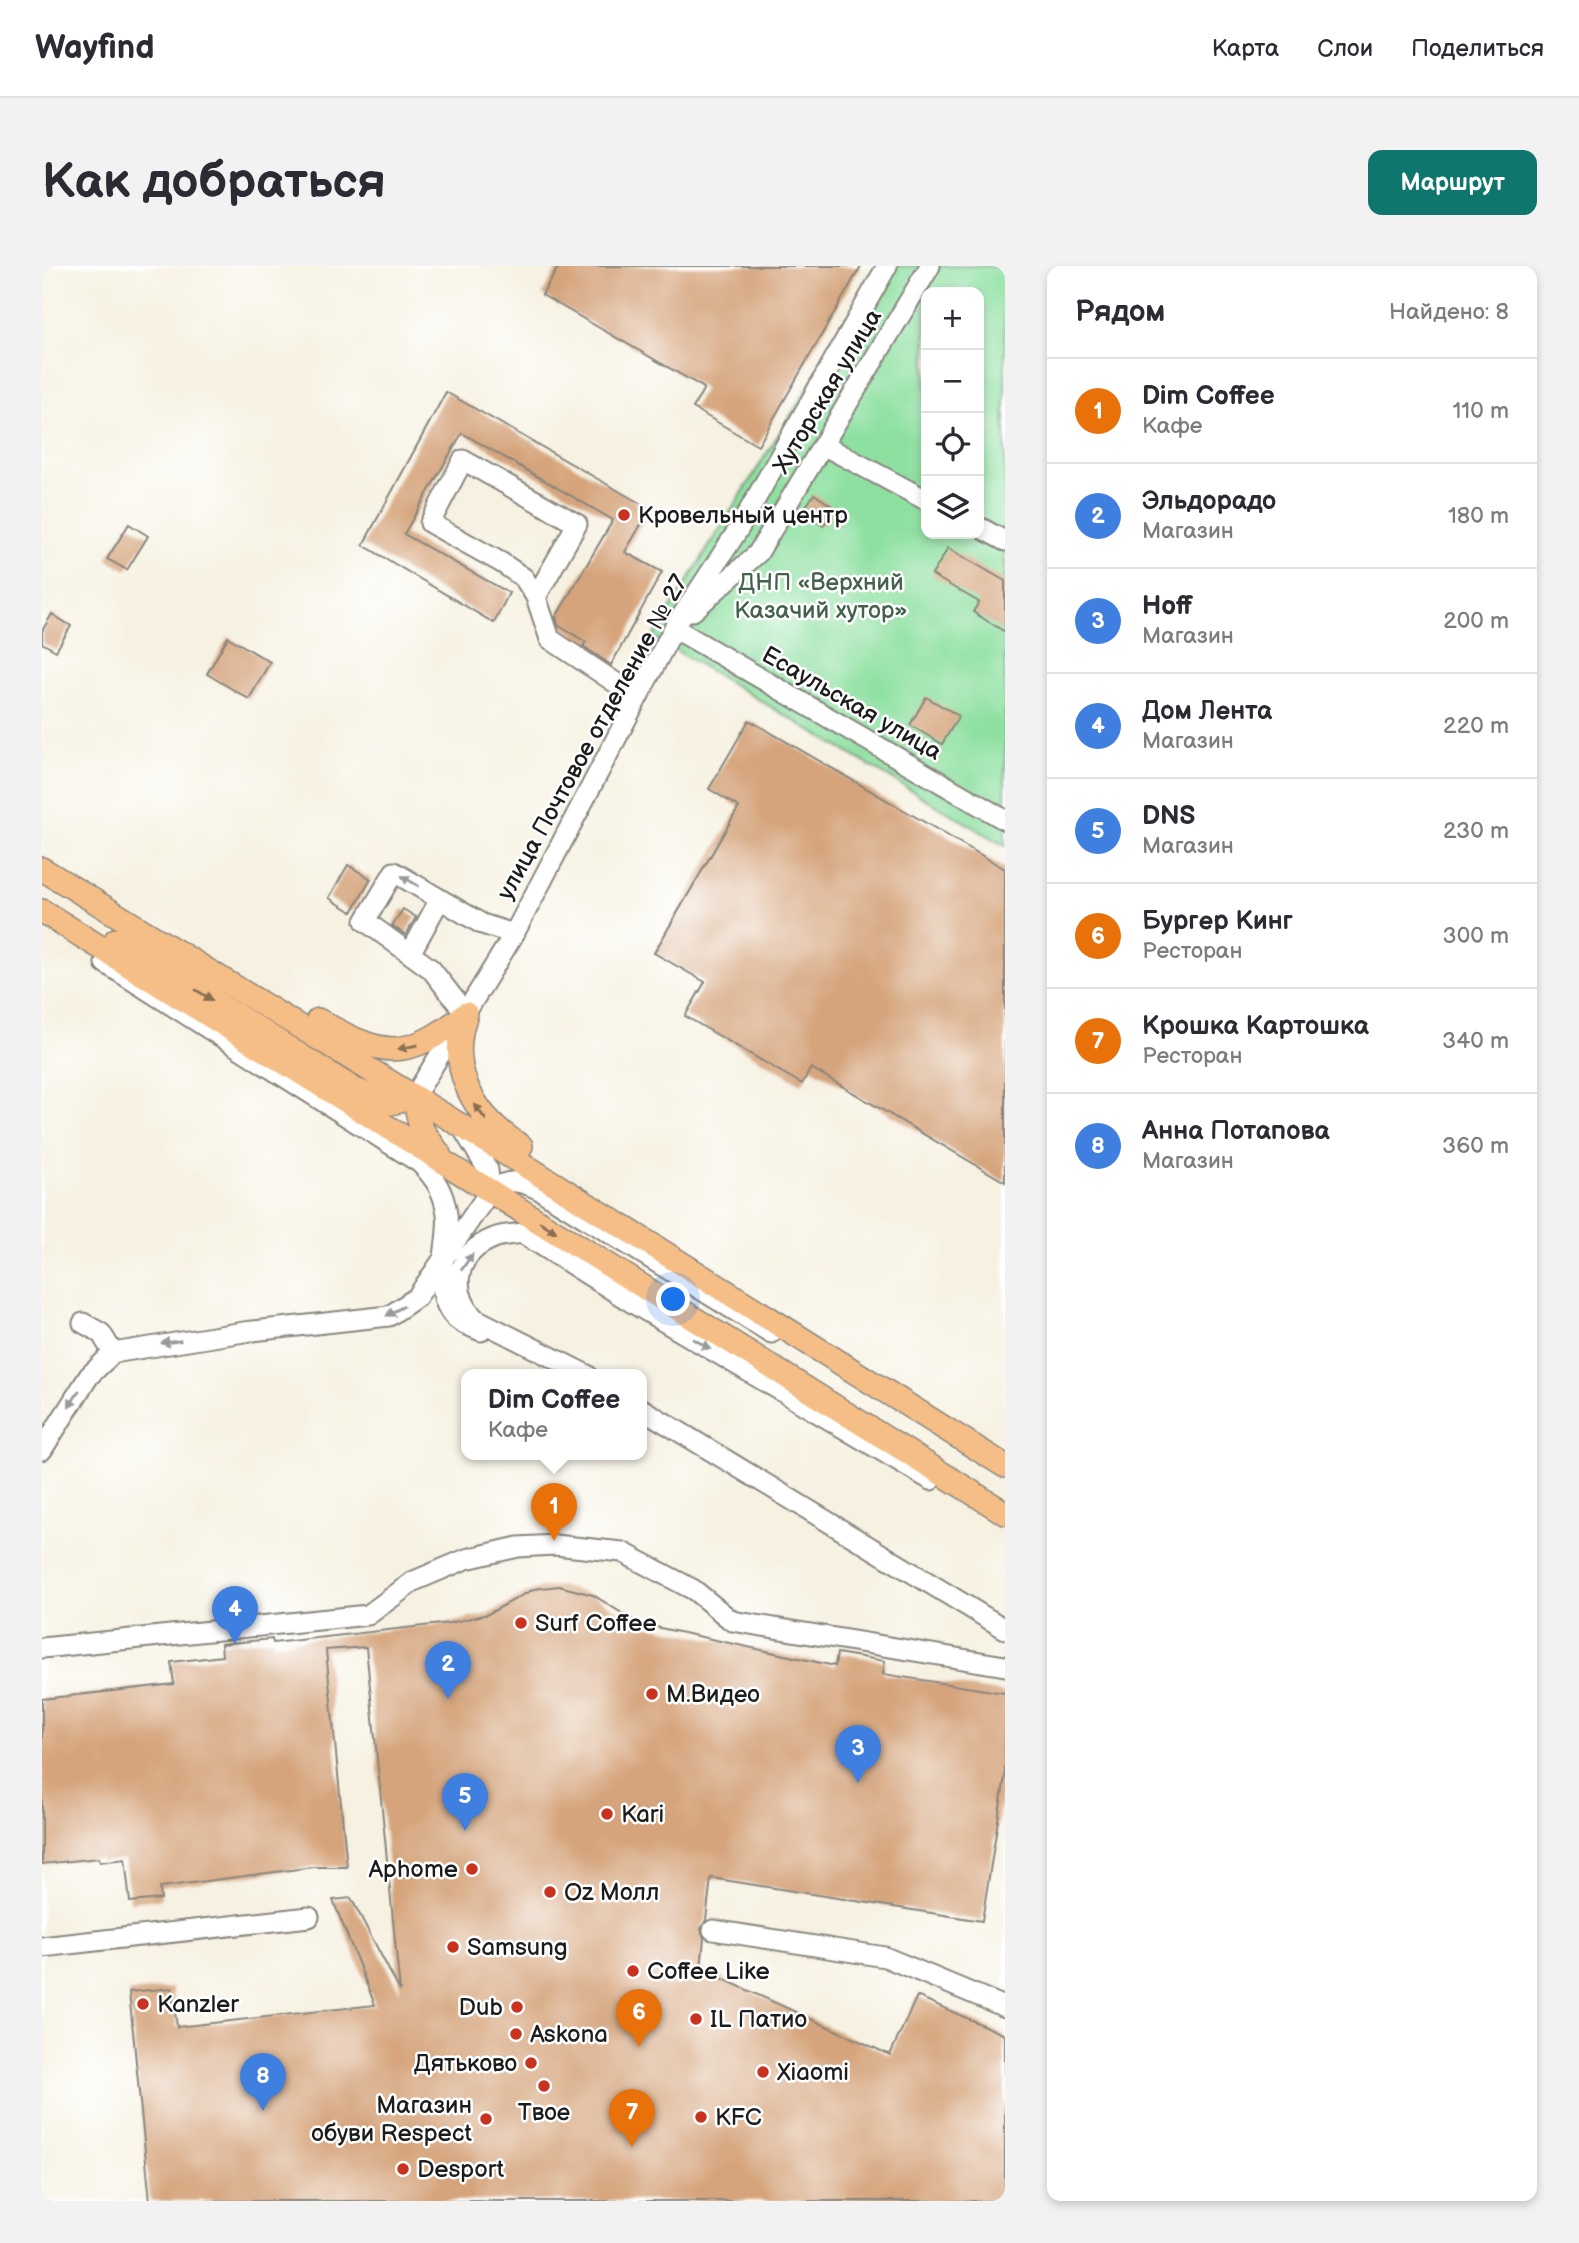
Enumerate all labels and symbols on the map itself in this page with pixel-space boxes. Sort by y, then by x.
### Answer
street label: Хуторская улица [767,304,888,479]
place label: Кровельный центр [638,501,848,530]
marker: Кровельный центр [616,507,632,523]
park label: ДНП «Верхний Казачий хутор» [734,568,908,625]
street label: улица Почтовое отделение № 27 [491,569,694,905]
street label: Есаульская улица [757,640,947,767]
one-way arrow [400,875,419,887]
one-way arrow [194,988,214,1001]
one-way arrow [397,1041,419,1052]
one-way arrow [473,1103,488,1121]
one-way arrow [538,1220,557,1233]
one-way arrow [460,1253,474,1271]
your location [656,1282,690,1316]
one-way arrow [386,1305,405,1317]
one-way arrow [160,1336,182,1347]
one-way arrow [692,1338,711,1350]
one-way arrow [68,1389,81,1409]
pin: 1 [531,1483,577,1541]
pin: 4 [212,1586,258,1644]
place label: Surf Coffee [535,1609,657,1638]
marker: Surf Coffee [513,1615,529,1631]
pin: 2 [425,1641,471,1699]
place label: М.Видео [666,1680,760,1709]
marker: М.Видео [644,1686,660,1702]
pin: 3 [835,1725,881,1783]
pin: 5 [442,1773,488,1831]
place label: Kari [621,1800,664,1829]
marker: Kari [599,1806,615,1822]
place label: Aphome [368,1855,458,1884]
marker: Aphome [464,1861,480,1877]
place label: Oz Молл [564,1878,659,1907]
marker: Oz Молл [542,1884,558,1900]
place label: Samsung [467,1933,568,1962]
marker: Samsung [445,1939,461,1955]
place label: Coffee Like [647,1957,770,1986]
marker: Coffee Like [625,1963,641,1979]
pin: 6 [616,1989,662,2047]
place label: Kanzler [157,1990,239,2019]
place label: Dub [459,1993,503,2022]
marker: Kanzler [135,1996,151,2012]
marker: Dub [509,1999,525,2015]
place label: IL Патио [710,2005,807,2034]
marker: IL Патио [688,2011,704,2027]
place label: Askona [530,2020,608,2049]
marker: Askona [508,2026,524,2042]
place label: Дятьково [414,2049,517,2078]
pin: 8 [240,2053,286,2111]
marker: Дятьково [523,2055,539,2071]
place label: Xiaomi [776,2058,849,2087]
marker: Xiaomi [755,2064,771,2080]
marker: Твое [536,2078,552,2094]
pin: 7 [609,2089,655,2147]
place label: Магазин обуви Respect [311,2091,473,2148]
place label: Твое [518,2098,570,2127]
place label: KFC [715,2103,762,2132]
marker: KFC [693,2109,709,2125]
marker: Магазин обуви Respect [478,2111,494,2127]
place label: Desport [417,2155,505,2184]
marker: Desport [395,2161,411,2177]

